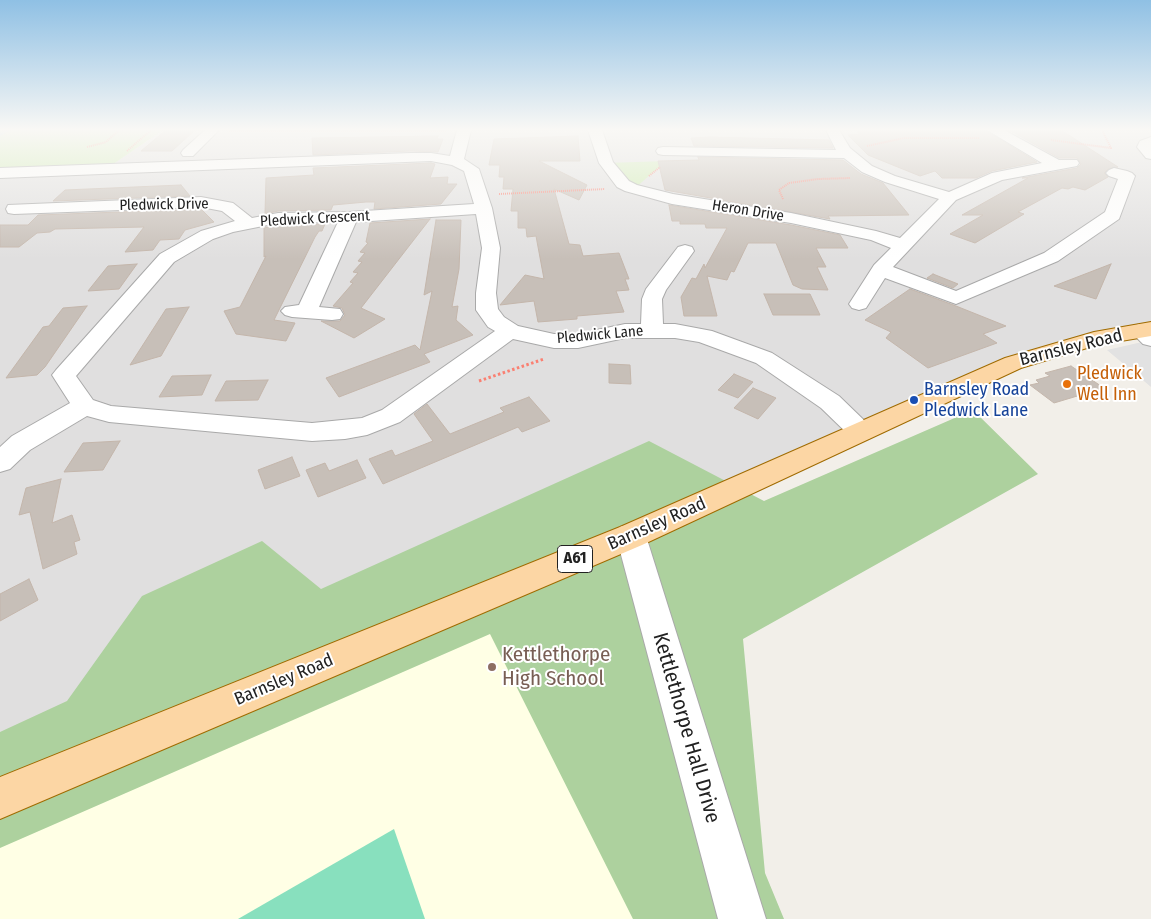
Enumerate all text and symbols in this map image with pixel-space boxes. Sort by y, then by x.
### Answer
street label: Pledwick Drive [119,195,209,215]
street label: Heron Drive [711,196,785,226]
street label: Pledwick Crescent [260,207,370,231]
street label: Pledwick Lane [556,322,644,348]
street label: Barnsley Road [1017,325,1125,371]
place label: Pledwick Well Inn [1077,363,1142,406]
marker: Pledwick Well Inn [1061,378,1073,390]
place label: Barnsley Road Pledwick Lane [924,379,1029,422]
marker: Barnsley Road Pledwick Lane [908,394,920,406]
street label: Barnsley Road [605,493,709,555]
road number: A61 [558,546,592,572]
street label: Kettlethorpe Hall Drive [647,630,725,826]
place label: Kettlethorpe High School [502,642,610,692]
street label: Barnsley Road [231,650,337,710]
marker: Kettlethorpe High School [486,661,498,673]

